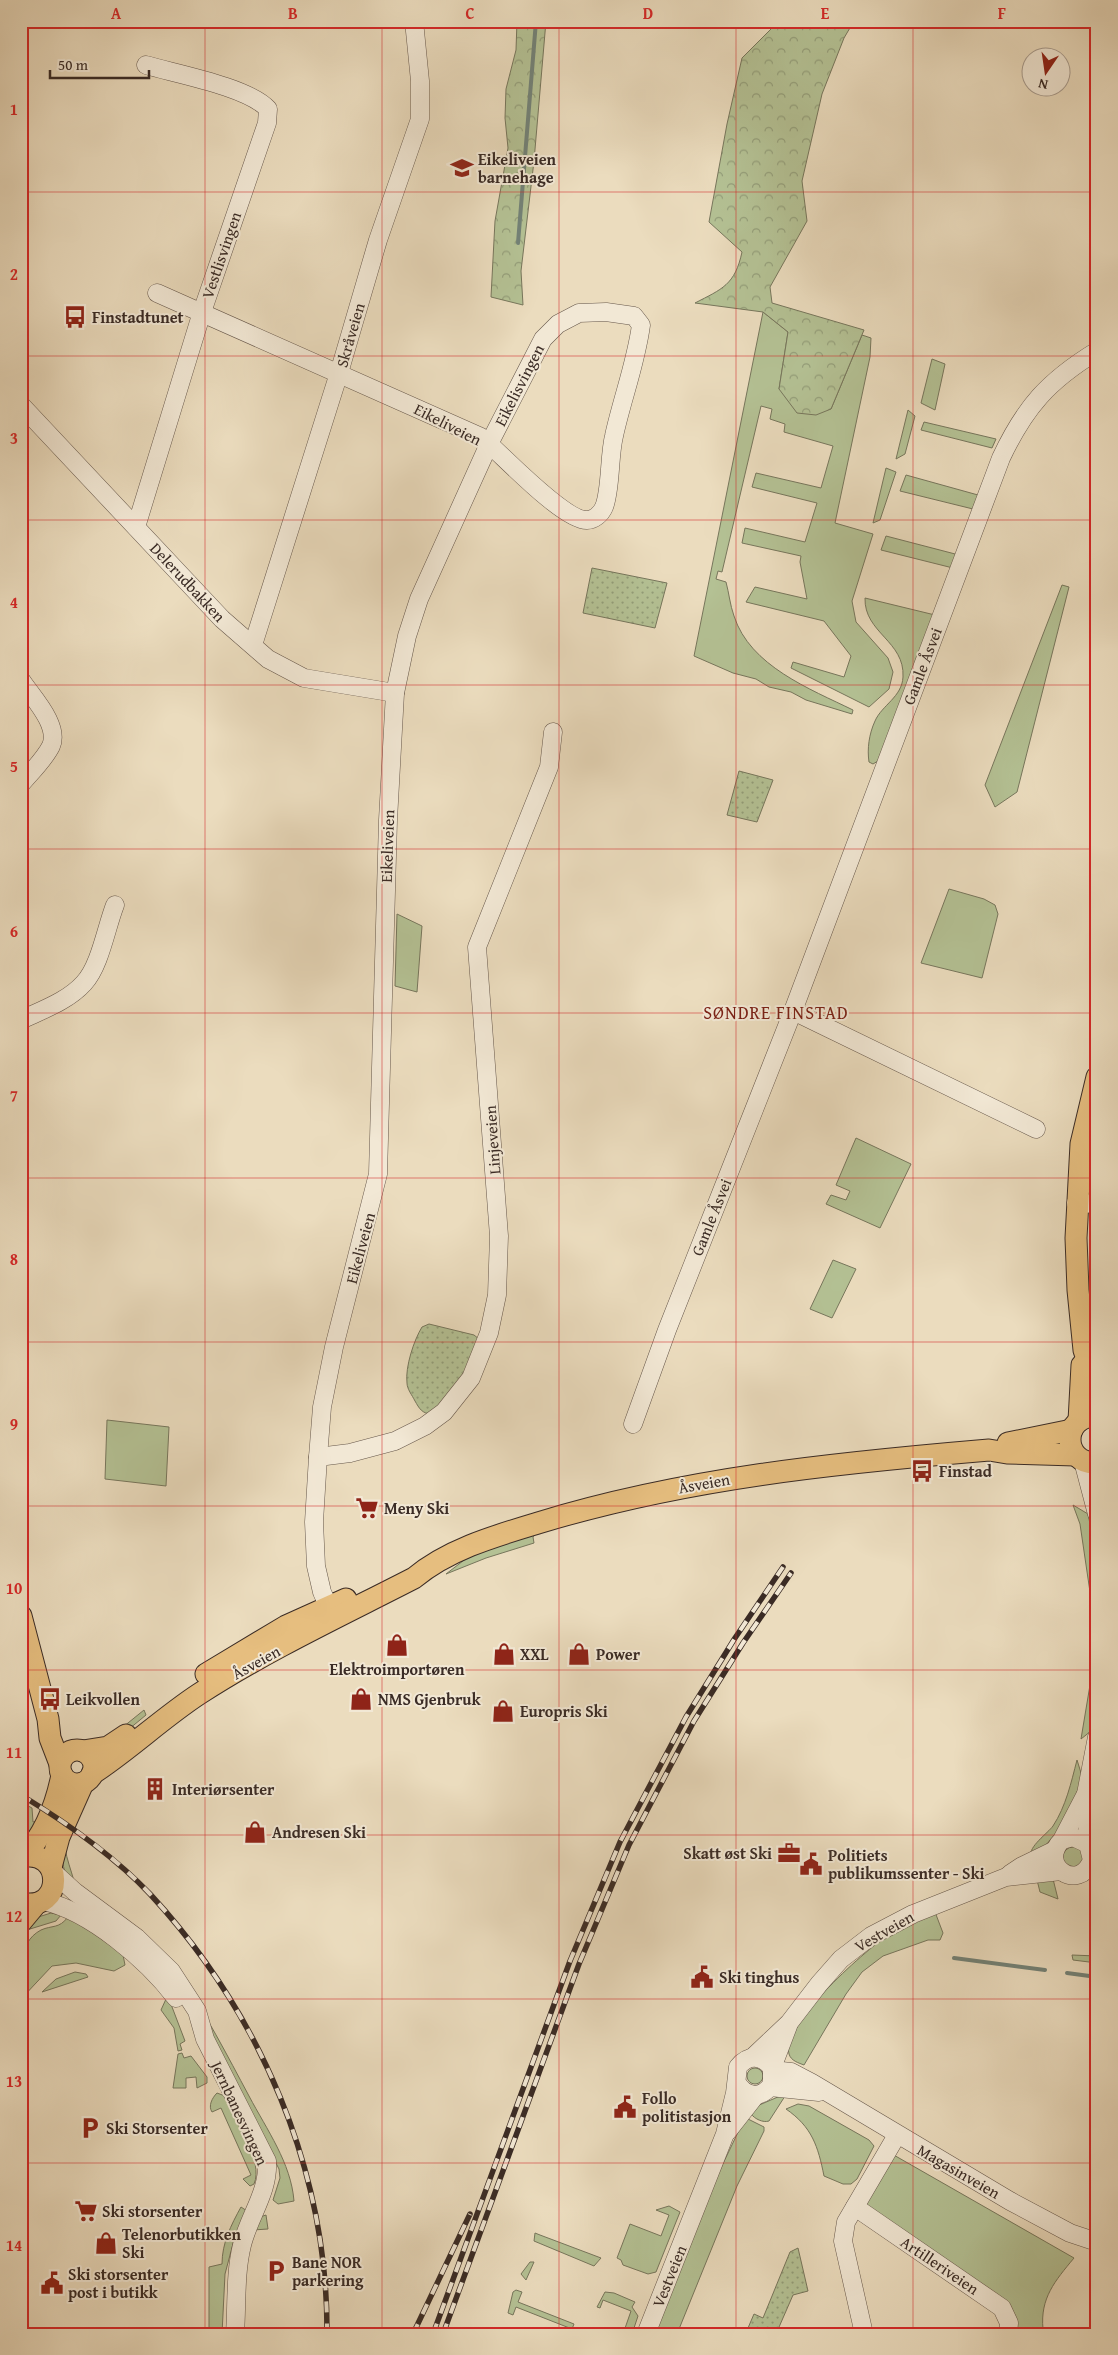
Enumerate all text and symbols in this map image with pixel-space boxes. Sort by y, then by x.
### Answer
text: A [111,1,122,25]
text: B [288,1,298,25]
text: C [465,1,475,25]
text: D [643,1,653,25]
text: E [821,1,830,25]
text: F [998,1,1006,25]
scale bar [50,48,149,80]
north arrow [1020,48,1070,98]
text: 50 m [58,54,89,75]
text: N [1036,74,1050,95]
text: 1 [10,97,18,121]
place label: Eikeliveien barnehage [478,147,557,189]
school or university icon: Eikeliveien barnehage [449,155,475,181]
street label: Vestlisvingen [195,208,247,302]
text: 2 [10,262,18,286]
street label: Skråveien [329,300,371,370]
bus stop icon: Finstadtunet [62,304,88,330]
place label: Finstadtunet [92,305,184,329]
street label: Eikelisvingen [488,340,550,430]
street label: Eikeliveien [410,397,486,451]
text: 3 [10,426,18,450]
street label: Delerudbakken [145,537,231,627]
text: 4 [10,590,18,614]
street label: Gamle Åsvei [896,623,948,708]
text: 5 [10,754,18,778]
street label: Eikeliveien [374,809,400,883]
text: 6 [10,919,18,943]
district label: SØNDRE FINSTAD [703,999,849,1026]
text: 7 [10,1083,18,1107]
street label: Linjeveien [478,1105,506,1175]
street label: Gamle Åsvei [685,1174,738,1259]
street label: Eikeliveien [339,1210,381,1286]
text: 8 [10,1247,18,1271]
text: 9 [10,1412,18,1436]
bus stop icon: Finstad [909,1458,935,1484]
place label: Finstad [939,1459,993,1483]
street label: Åsveien [676,1467,732,1499]
supermarket icon: Meny Ski [354,1495,380,1521]
place label: Meny Ski [384,1496,449,1520]
text: 10 [6,1576,22,1600]
shop icon: Elektroimportøren [384,1632,410,1658]
street label: Åsveien [227,1639,285,1685]
shop icon: XXL [491,1641,517,1667]
shop icon: Power [566,1641,592,1667]
place label: XXL [520,1642,549,1666]
place label: Power [596,1642,641,1666]
place label: Elektroimportøren [330,1657,465,1681]
bus stop icon: Leikvollen [37,1686,63,1712]
shop icon: NMS Gjenbruk [348,1686,374,1712]
place label: Leikvollen [66,1687,140,1711]
place label: NMS Gjenbruk [378,1687,481,1711]
shop icon: Europris Ski [490,1698,516,1724]
place label: Europris Ski [520,1699,608,1723]
text: 11 [6,1740,22,1764]
building icon: Interiørsenter [142,1776,168,1802]
place label: Interiørsenter [172,1777,275,1801]
shop icon: Andresen Ski [242,1819,268,1845]
place label: Andresen Ski [272,1820,366,1844]
office icon: Skatt øst Ski [776,1840,802,1866]
place label: Skatt øst Ski [683,1841,772,1865]
place label: Politiets publikumssenter - Ski [828,1843,985,1885]
public building icon: Politiets publikumssenter - Ski [798,1851,824,1877]
text: 12 [6,1904,22,1928]
street label: Vestveien [850,1904,918,1958]
public building icon: Ski tinghus [689,1964,715,1990]
place label: Ski tinghus [719,1965,800,1989]
street label: Jernbanesvingen [204,2055,275,2169]
text: 13 [6,2069,22,2093]
place label: Follo politistasjon [642,2086,732,2128]
public building icon: Follo politistasjon [612,2094,638,2120]
parking icon: Ski Storsenter [77,2115,103,2141]
place label: Ski Storsenter [106,2116,208,2140]
street label: Magasinveien [913,2138,1005,2204]
supermarket icon: Ski storsenter [73,2198,99,2224]
place label: Ski storsenter [102,2199,203,2223]
place label: Telenorbutikken Ski [122,2222,241,2264]
shop icon: Telenorbutikken Ski [93,2230,119,2256]
street label: Artilleriveien [896,2230,984,2300]
text: 14 [6,2233,22,2257]
street label: Vestveien [646,2241,692,2311]
place label: Bane NOR parkering [292,2250,364,2292]
parking icon: Bane NOR parkering [263,2258,289,2284]
place label: Ski storsenter post i butikk [68,2262,169,2304]
public building icon: Ski storsenter post i butikk [39,2270,65,2296]

